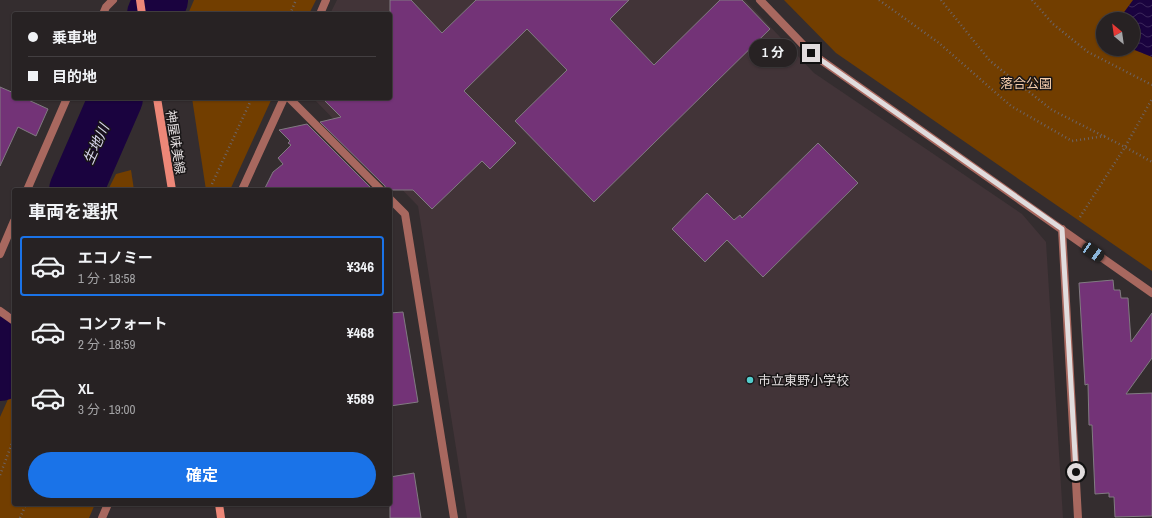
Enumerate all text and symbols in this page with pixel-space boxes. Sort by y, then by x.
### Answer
north arrow [1096,12,1140,56]
map controls [1096,12,1140,56]
text: 乗車地 [52,27,97,48]
callout: 1 分 [749,39,797,67]
text: 1 分 [762,44,784,61]
route end [802,44,820,62]
text: 目的地 [52,66,97,87]
park label: 落合公園 [1000,75,1052,92]
street label: 神屋味美線 [162,109,189,176]
water label: 生地川 [79,119,114,167]
text: 車両を選択 [28,199,118,224]
car [1080,240,1106,264]
text: エコノミー [78,247,153,268]
icon: car [30,248,66,284]
text: ¥346 [347,256,374,277]
text: 1 分 · 18:58 [78,270,135,287]
text: コンフォート [78,313,168,334]
icon: car [30,314,66,350]
text: ¥468 [347,322,374,343]
text: 2 分 · 18:59 [78,336,135,353]
place label: 市立東野小学校 [758,372,849,389]
marker: 市立東野小学校 [745,375,755,385]
text: XL [78,378,94,399]
icon: car [30,380,66,416]
text: ¥589 [347,388,374,409]
text: 3 分 · 19:00 [78,401,135,418]
button: 確定 [28,452,376,498]
route start [1067,463,1085,481]

